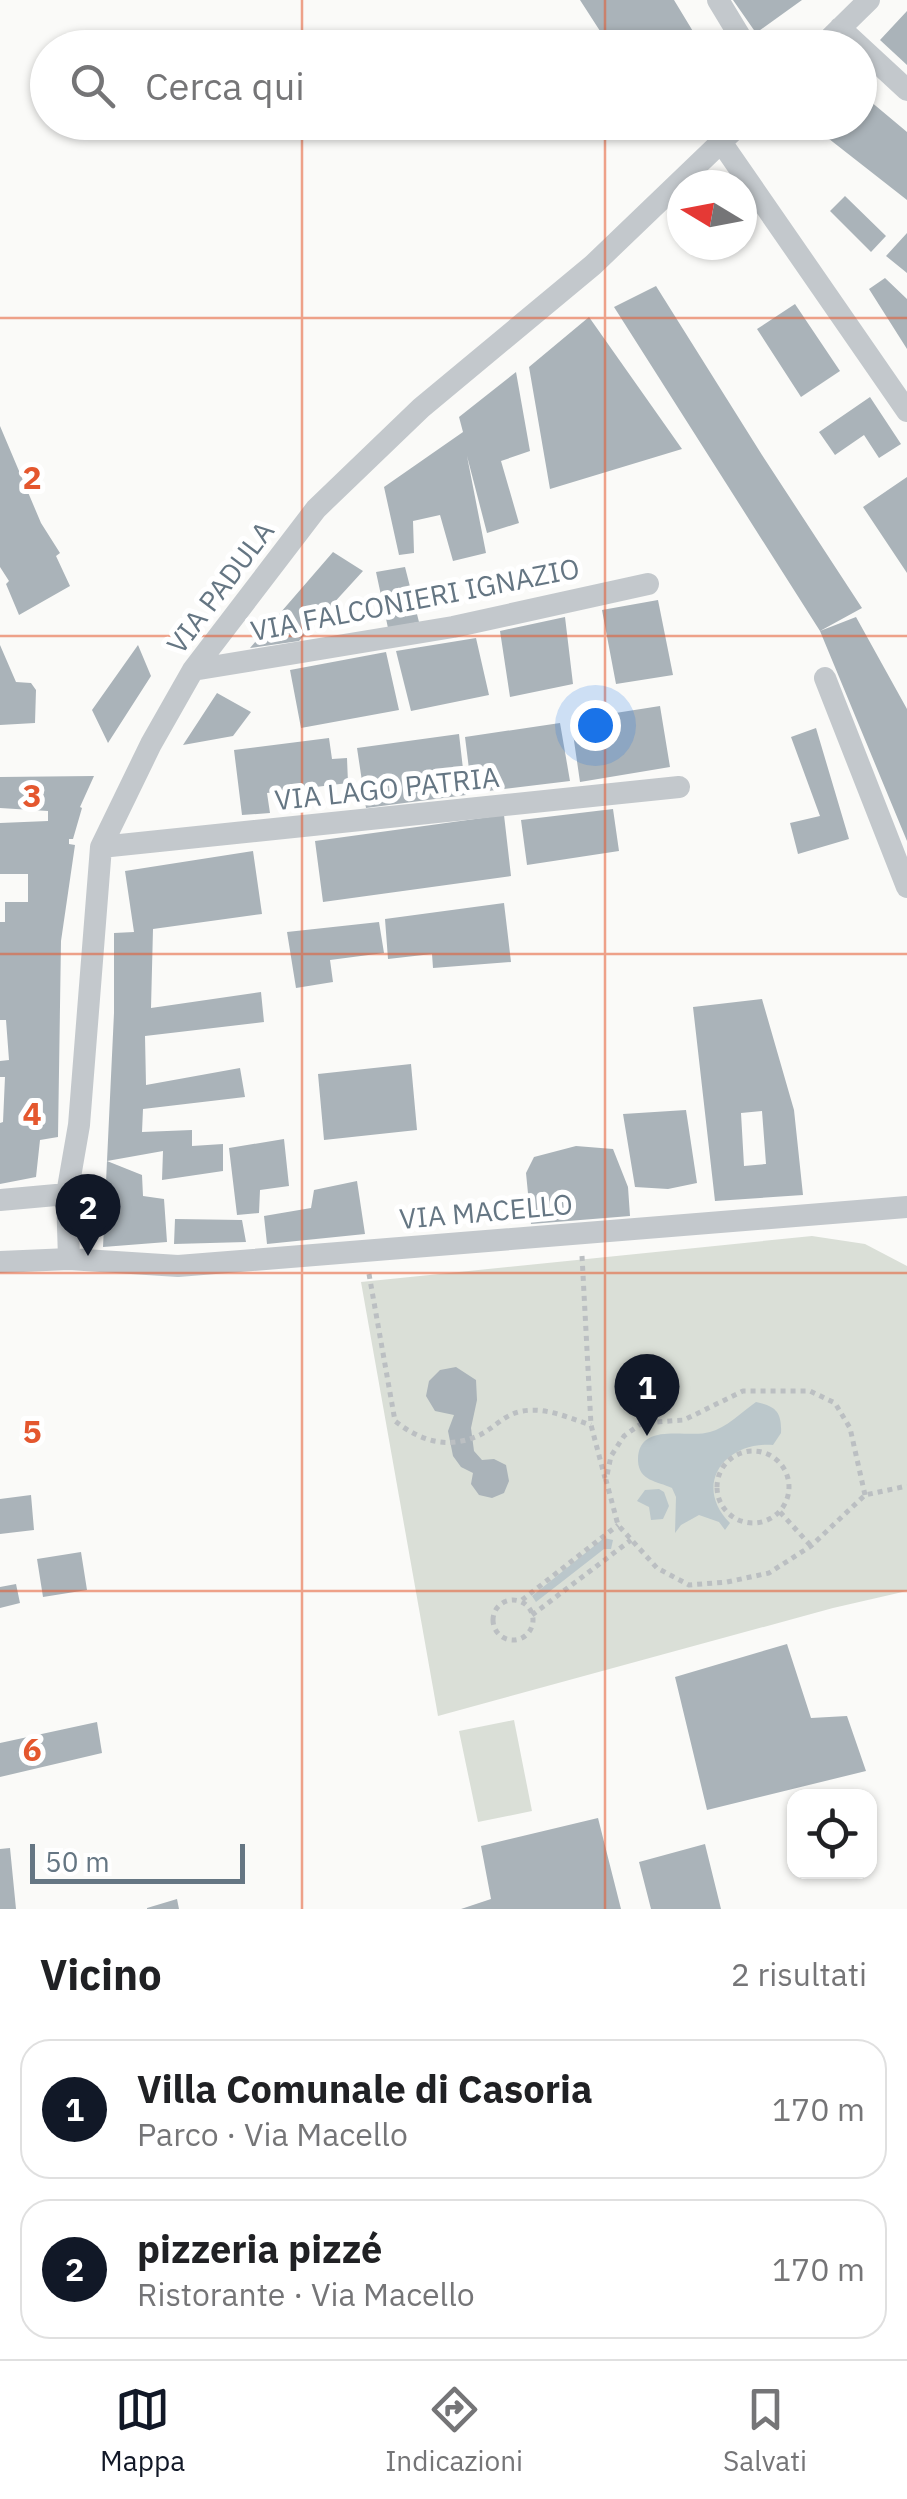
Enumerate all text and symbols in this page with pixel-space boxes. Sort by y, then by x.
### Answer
search box [30,30,877,140]
icon: search [65,58,120,113]
text: Cerca qui [145,61,305,110]
north arrow [667,170,757,260]
text: 2 [22,456,42,498]
street label: VIA PADULA [158,513,282,661]
street label: VIA FALCONIERI IGNAZIO [248,549,582,649]
your location [570,700,621,751]
street label: VIA LAGO PATRIA [273,758,501,818]
text: 3 [22,774,42,816]
text: 4 [22,1092,42,1134]
pin: 2 [56,1174,120,1256]
street label: VIA MACELLO [398,1185,574,1237]
pin: 1 [614,1354,680,1436]
text: 5 [22,1410,42,1452]
text: 6 [22,1728,42,1770]
map controls [787,1789,877,1879]
button: locate [787,1789,877,1879]
scale bar [30,1839,245,1884]
text: 50 m [45,1843,110,1880]
text: Vicino [40,1947,162,2002]
text: 2 risultati [731,1953,867,1995]
text: Villa Comunale di Casoria [137,2064,593,2113]
text: 1 [65,2088,84,2130]
text: 170 m [772,2088,865,2130]
text: Parco · Via Macello [137,2113,408,2155]
text: pizzeria pizzé [137,2224,382,2273]
text: 2 [65,2248,84,2290]
text: 170 m [772,2248,865,2290]
text: Ristorante · Via Macello [137,2273,475,2315]
tab: Mappa [100,2382,185,2479]
tab: Indicazioni [385,2382,523,2479]
tab: Salvati [723,2382,807,2479]

